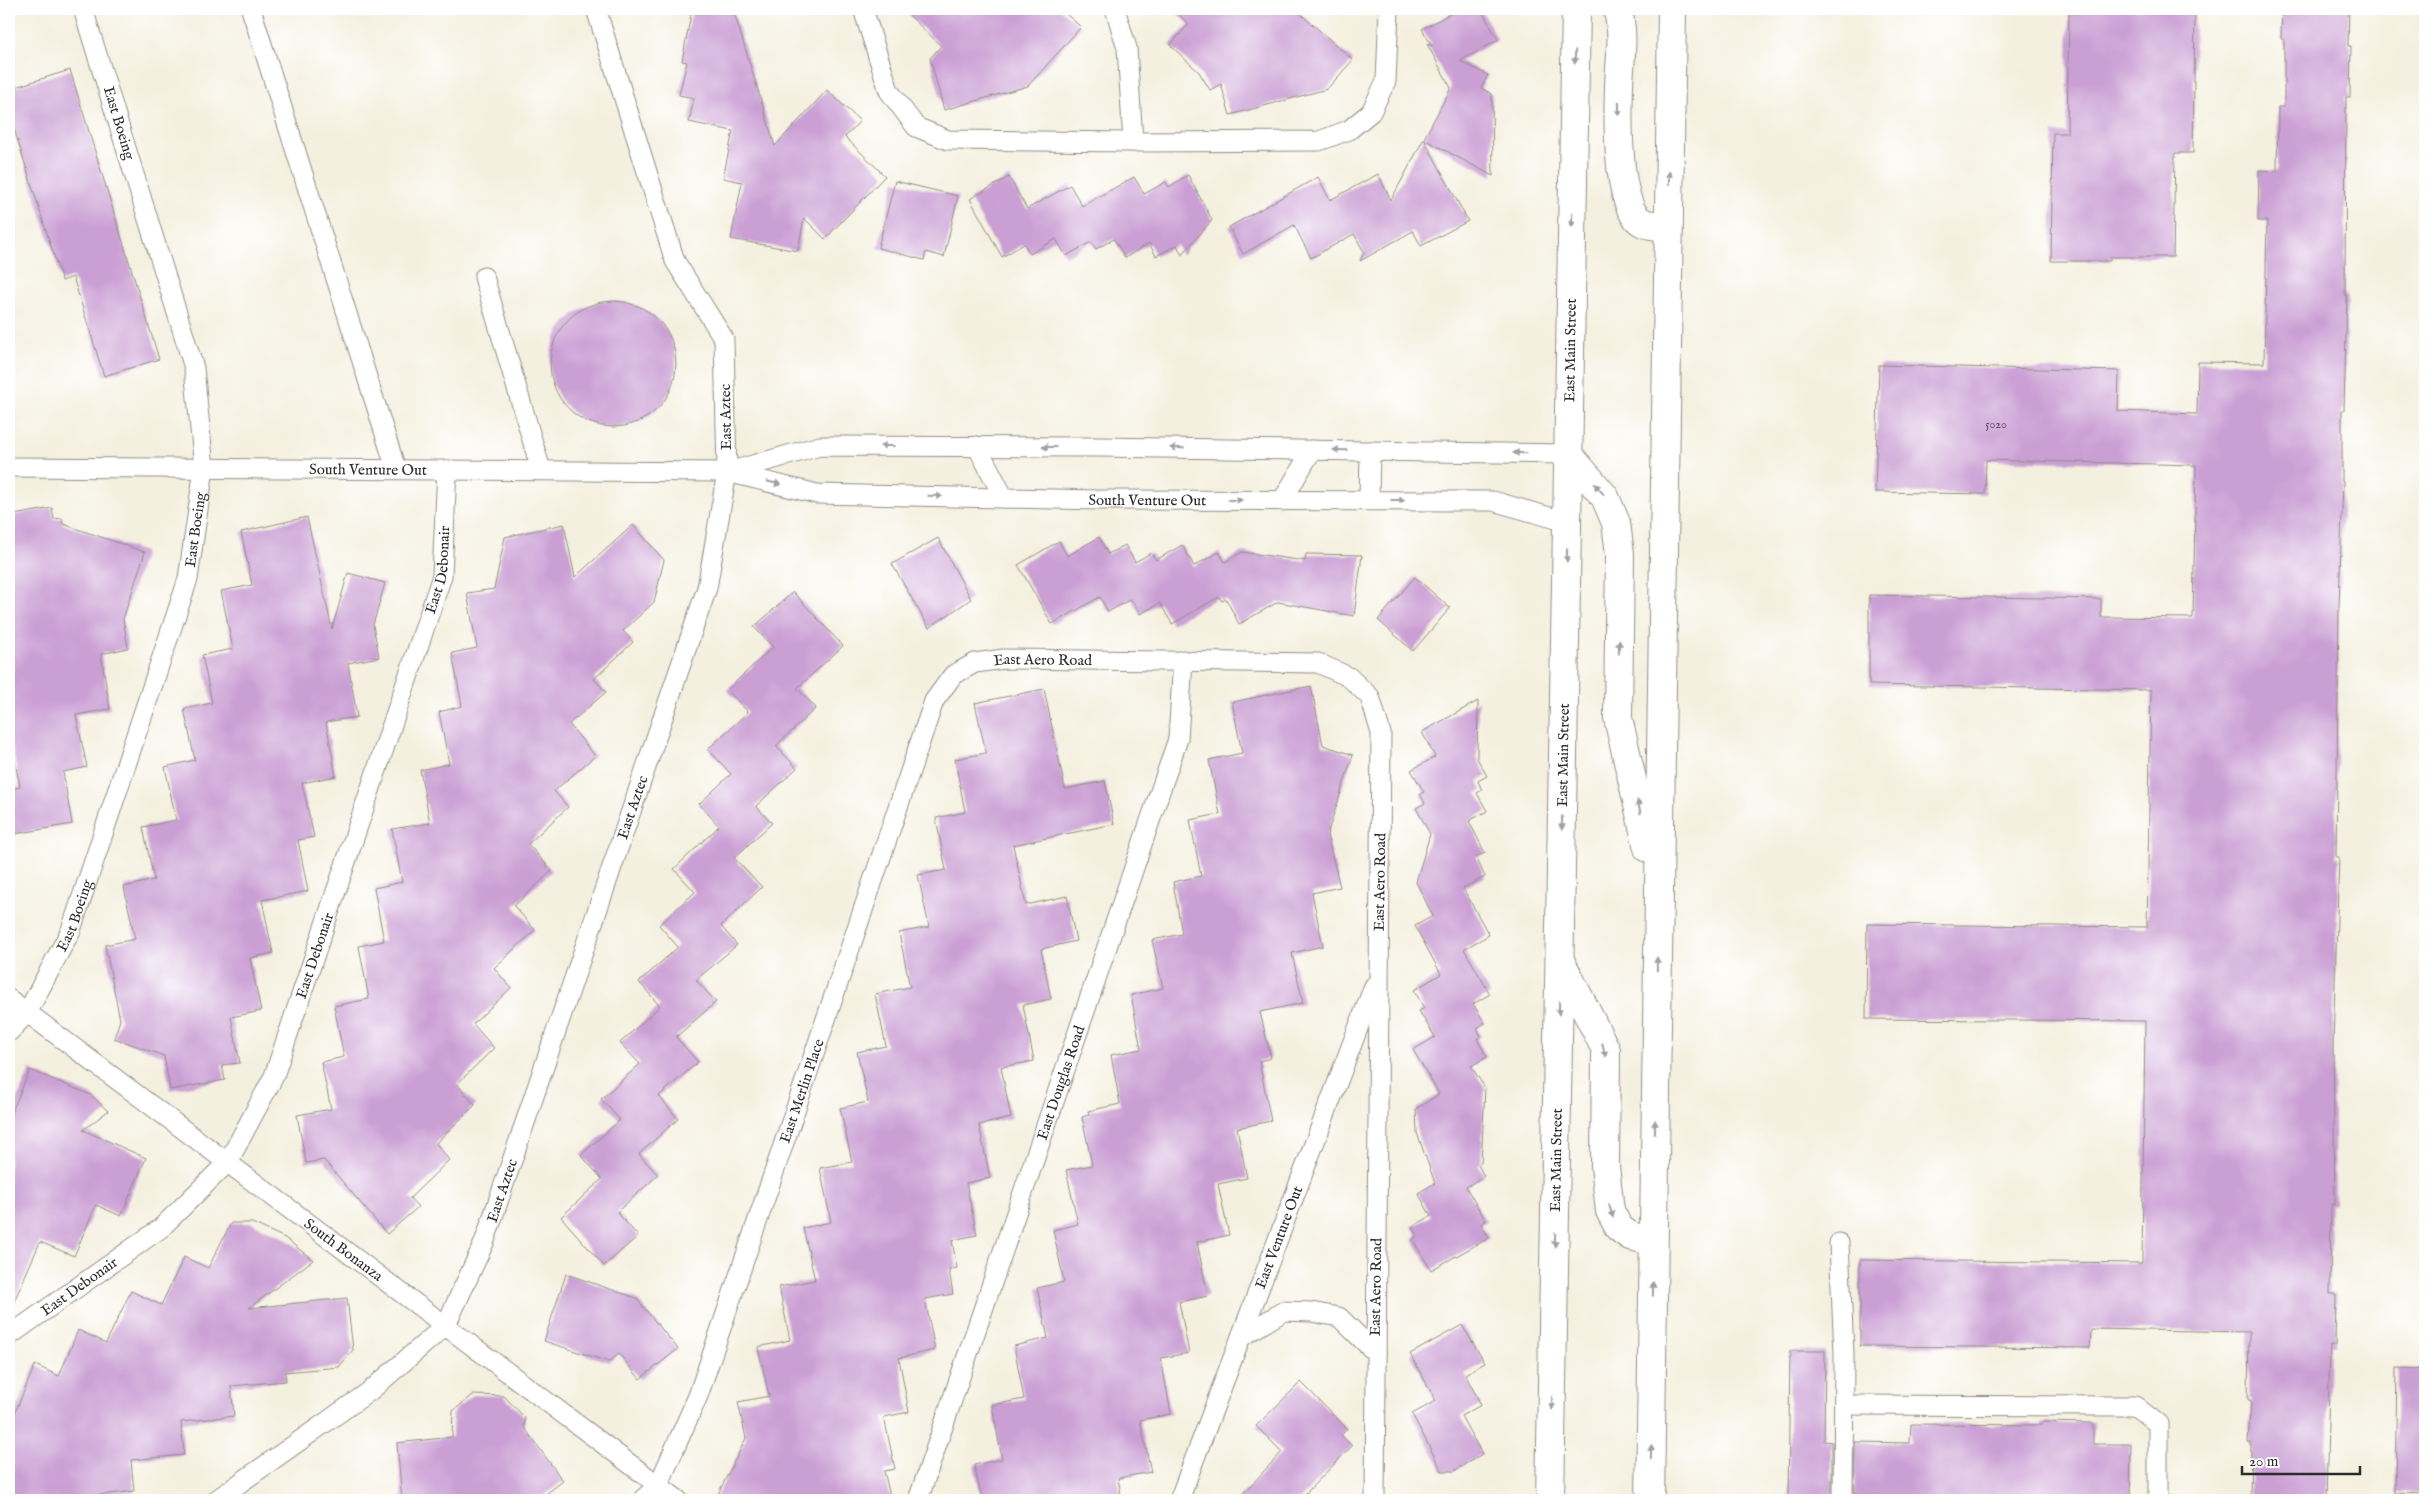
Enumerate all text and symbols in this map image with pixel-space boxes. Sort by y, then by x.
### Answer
one-way arrow [1571,50,1579,66]
street label: East Boeing [99,84,139,163]
one-way arrow [1615,101,1623,117]
one-way arrow [1665,170,1673,186]
one-way arrow [1568,212,1576,228]
street label: East Main Street [1560,298,1580,402]
street label: East Aztec [716,384,736,450]
house number: 5020 [1985,417,2007,432]
one-way arrow [878,442,894,450]
one-way arrow [1041,443,1057,451]
one-way arrow [1169,444,1185,452]
one-way arrow [1332,446,1348,454]
one-way arrow [1512,449,1528,457]
street label: South Venture Out [309,460,427,479]
one-way arrow [767,479,782,487]
one-way arrow [1593,484,1605,496]
street label: East Boeing [180,490,210,568]
street label: South Venture Out [1088,490,1206,510]
one-way arrow [928,493,944,501]
one-way arrow [1227,496,1243,504]
one-way arrow [1390,496,1406,504]
street label: East Debonair [420,525,454,616]
one-way arrow [1563,547,1571,563]
one-way arrow [1615,639,1623,655]
street label: East Aero Road [992,649,1093,670]
street label: East Main Street [1553,703,1573,807]
street label: East Aztec [613,773,652,842]
one-way arrow [1634,799,1642,815]
one-way arrow [1558,815,1566,831]
street label: East Aero Road [1370,832,1390,931]
street label: East Boeing [52,876,97,955]
street label: East Debonair [291,910,338,1001]
one-way arrow [1653,956,1661,972]
one-way arrow [1555,1000,1563,1016]
street label: East Douglas Road [1032,1022,1089,1142]
street label: East Merlin Place [775,1036,828,1146]
one-way arrow [1600,1042,1608,1057]
street label: East Main Street [1546,1108,1566,1212]
one-way arrow [1651,1118,1659,1134]
street label: East Aztec [482,1156,521,1225]
street label: East Venture Out [1251,1183,1307,1291]
one-way arrow [1608,1204,1616,1219]
street label: South Bonanza [300,1214,387,1286]
one-way arrow [1551,1232,1559,1248]
street label: East Aero Road [1366,1237,1386,1336]
street label: East Debonair [37,1252,122,1320]
one-way arrow [1649,1281,1657,1297]
one-way arrow [1548,1395,1556,1411]
one-way arrow [1647,1443,1655,1459]
scale bar [2242,1444,2359,1476]
text: 20 m [2249,1452,2279,1471]

